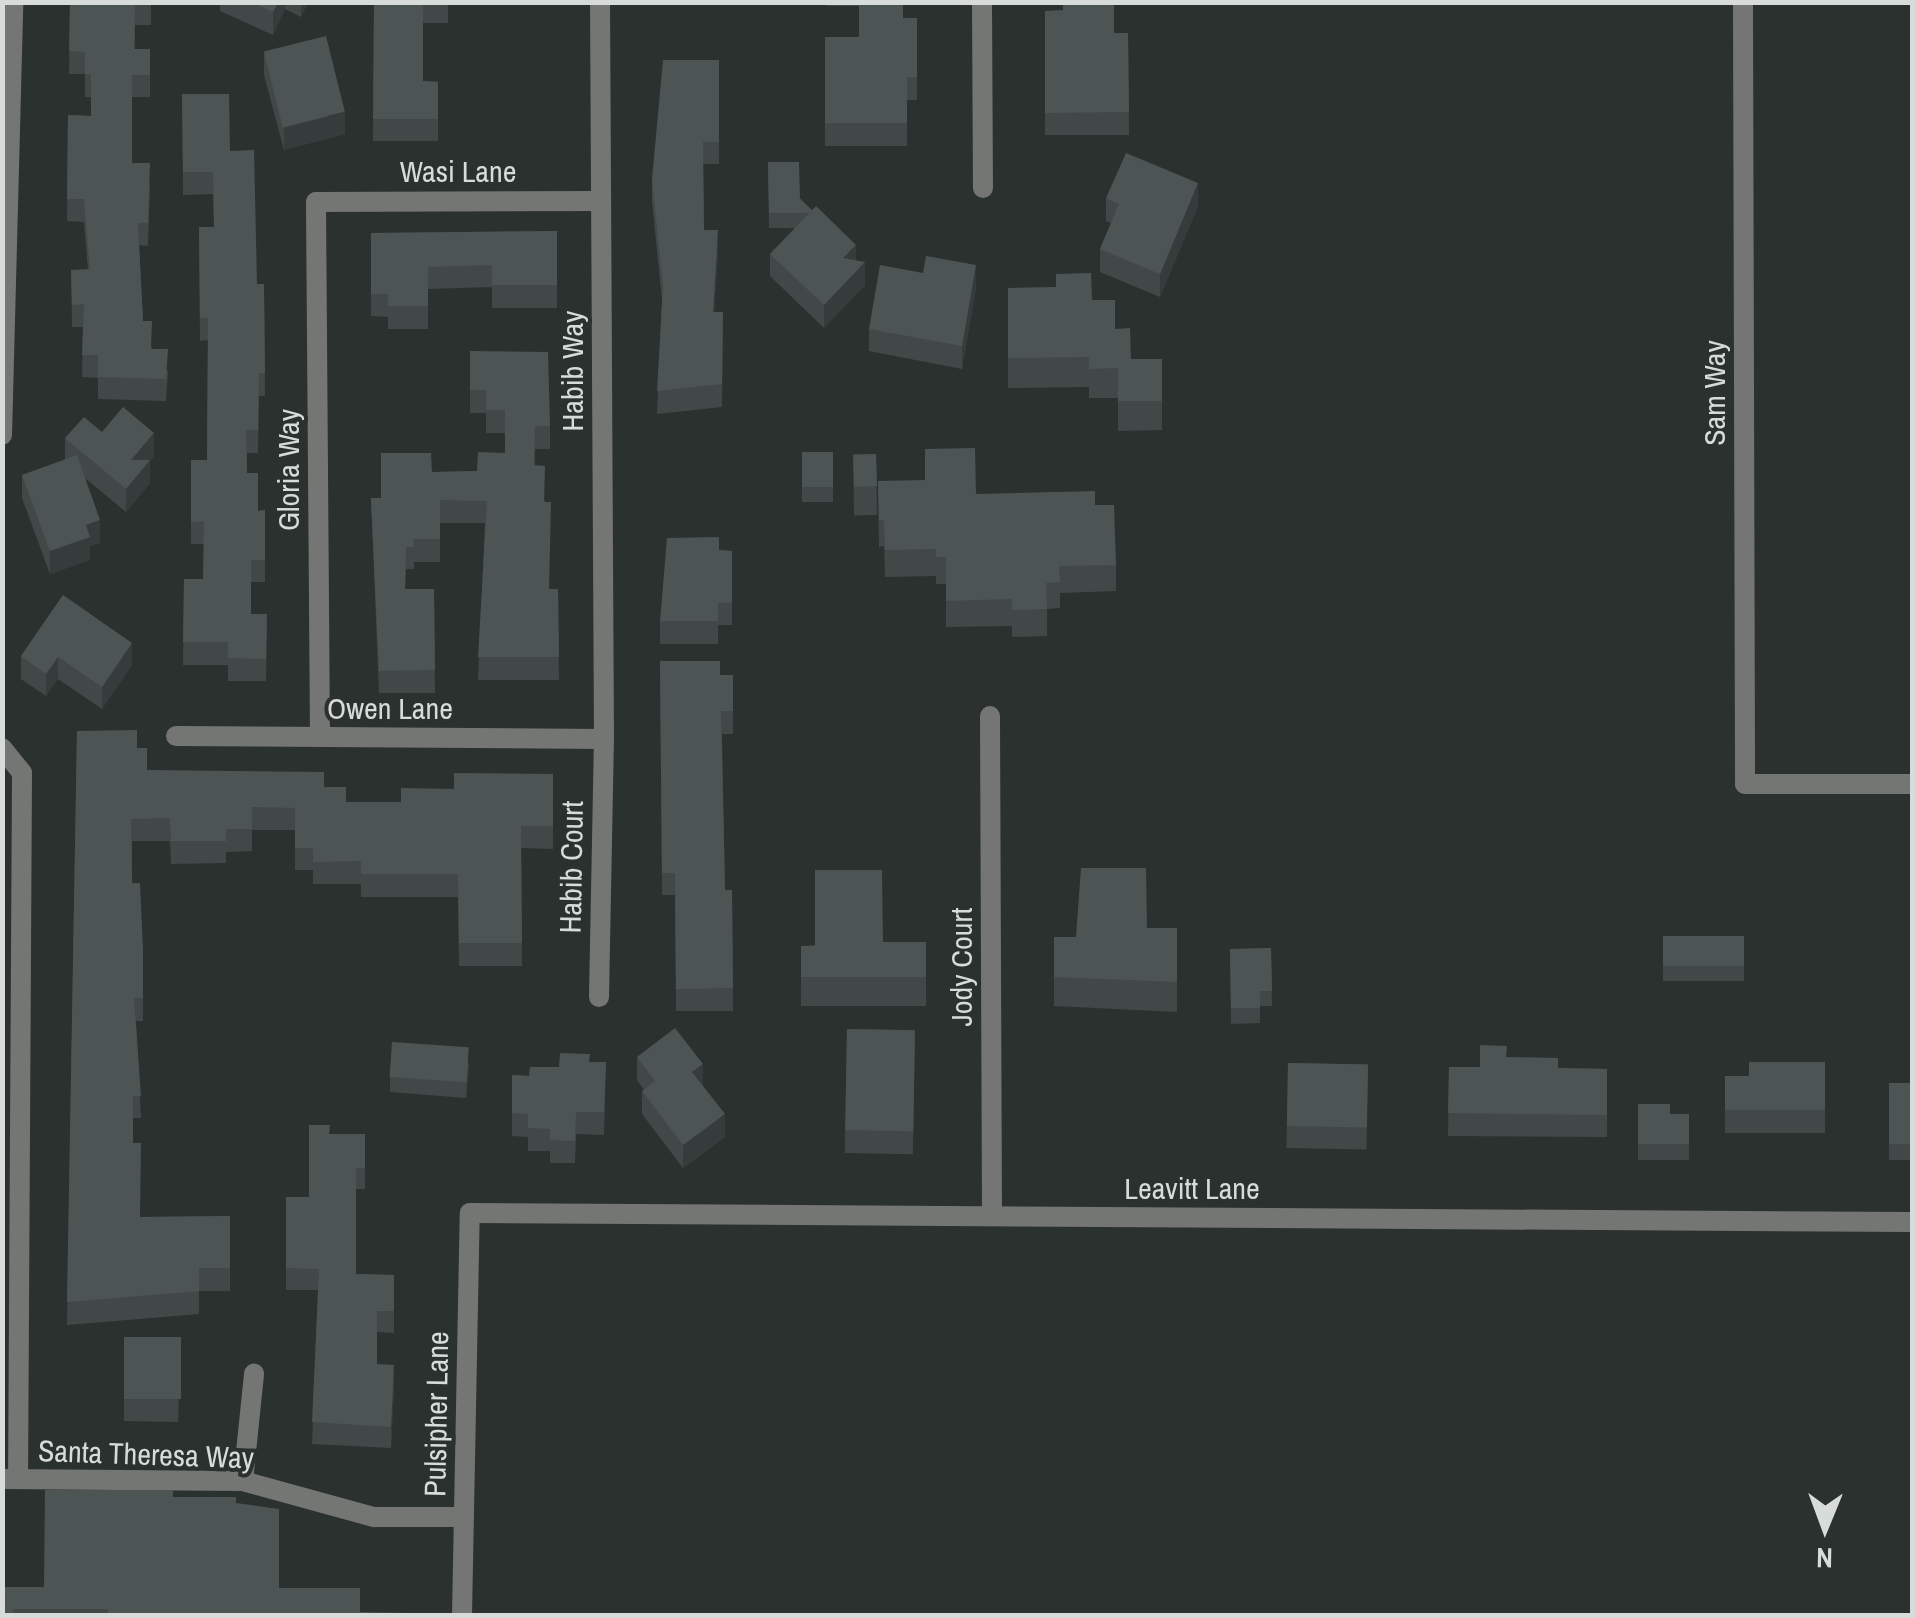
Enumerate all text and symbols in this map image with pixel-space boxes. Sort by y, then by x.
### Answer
street label: Wasi Lane [400,153,516,189]
street label: Habib Way [554,311,590,431]
street label: Sam Way [1696,340,1732,446]
street label: Gloria Way [270,409,306,531]
street label: Owen Lane [327,690,453,726]
street label: Habib Court [552,800,590,934]
street label: Jody Court [943,908,979,1026]
street label: Leavitt Lane [1124,1170,1260,1206]
street label: Pulsipher Lane [417,1331,455,1497]
street label: Santa Theresa Way [37,1432,255,1476]
north arrow [1775,1478,1875,1578]
text: N [1816,1539,1833,1577]

